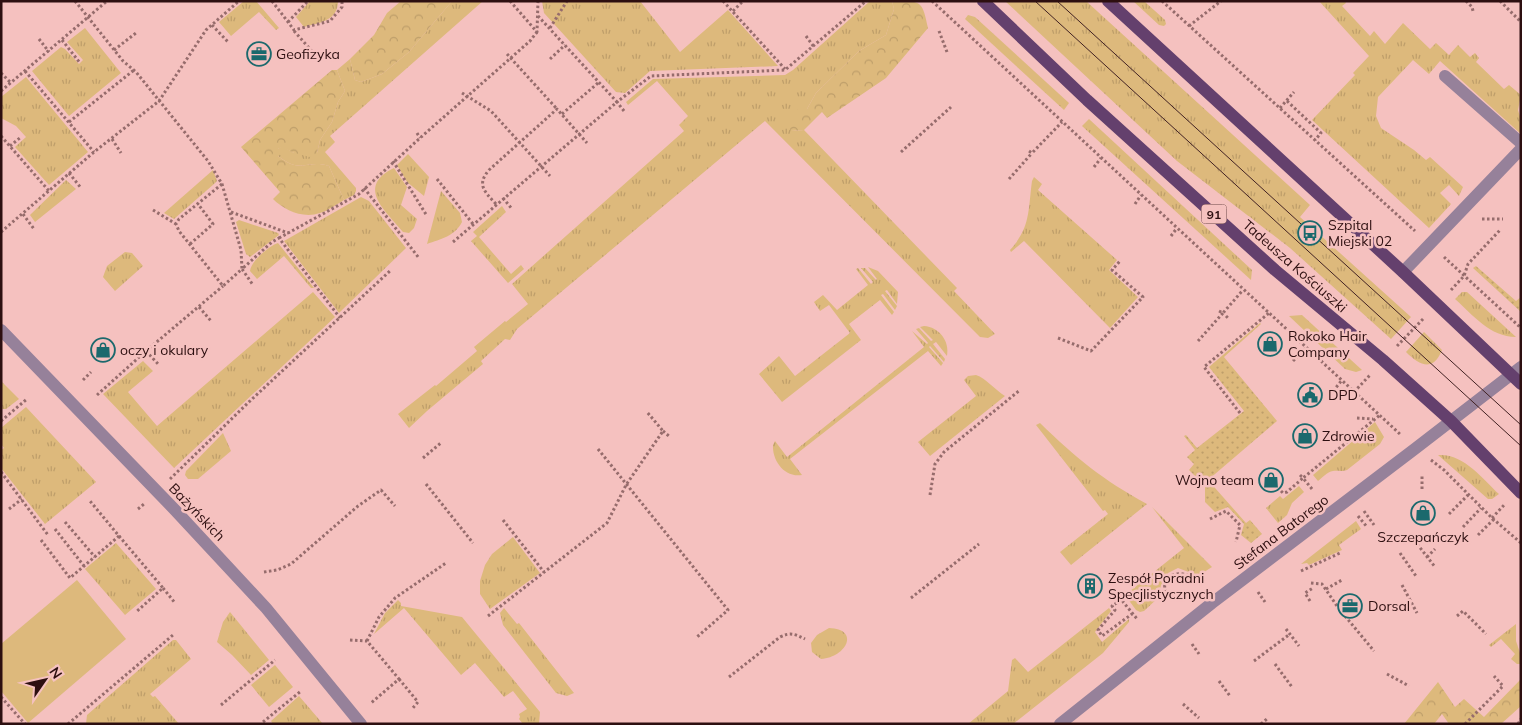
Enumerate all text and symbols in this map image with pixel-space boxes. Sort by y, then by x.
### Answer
office icon: Geofizyka [246,41,272,67]
place label: Geofizyka [276,45,340,63]
road number: 91 [1202,204,1226,223]
street label: Tadeusza Kościuszki [1239,216,1351,316]
place label: Szpital Miejski 02 [1328,216,1392,250]
bus stop icon: Szpital Miejski 02 [1297,220,1323,246]
place label: Rokoko Hair Company [1288,327,1368,361]
shop icon: Rokoko Hair Company [1257,331,1283,357]
shop icon: oczy i okulary [90,337,116,363]
place label: oczy i okulary [120,341,209,359]
public building icon: DPD [1297,382,1323,408]
place label: DPD [1328,386,1358,404]
shop icon: Zdrowie [1292,423,1318,449]
place label: Zdrowie [1322,427,1375,445]
shop icon: Wojno team [1258,467,1284,493]
place label: Wojno team [1175,471,1254,489]
street label: Bażyńskich [165,479,229,545]
street label: Stefana Batorego [1230,490,1332,574]
shop icon: Szczepańczyk [1410,500,1436,526]
place label: Szczepańczyk [1377,528,1469,546]
place label: Zespół Poradni Specjlistycznych [1108,569,1214,603]
building icon: Zespół Poradni Specjlistycznych [1077,573,1103,599]
office icon: Dorsal [1337,593,1363,619]
place label: Dorsal [1368,597,1410,615]
north arrow [20,655,70,705]
text: N [45,663,66,682]

